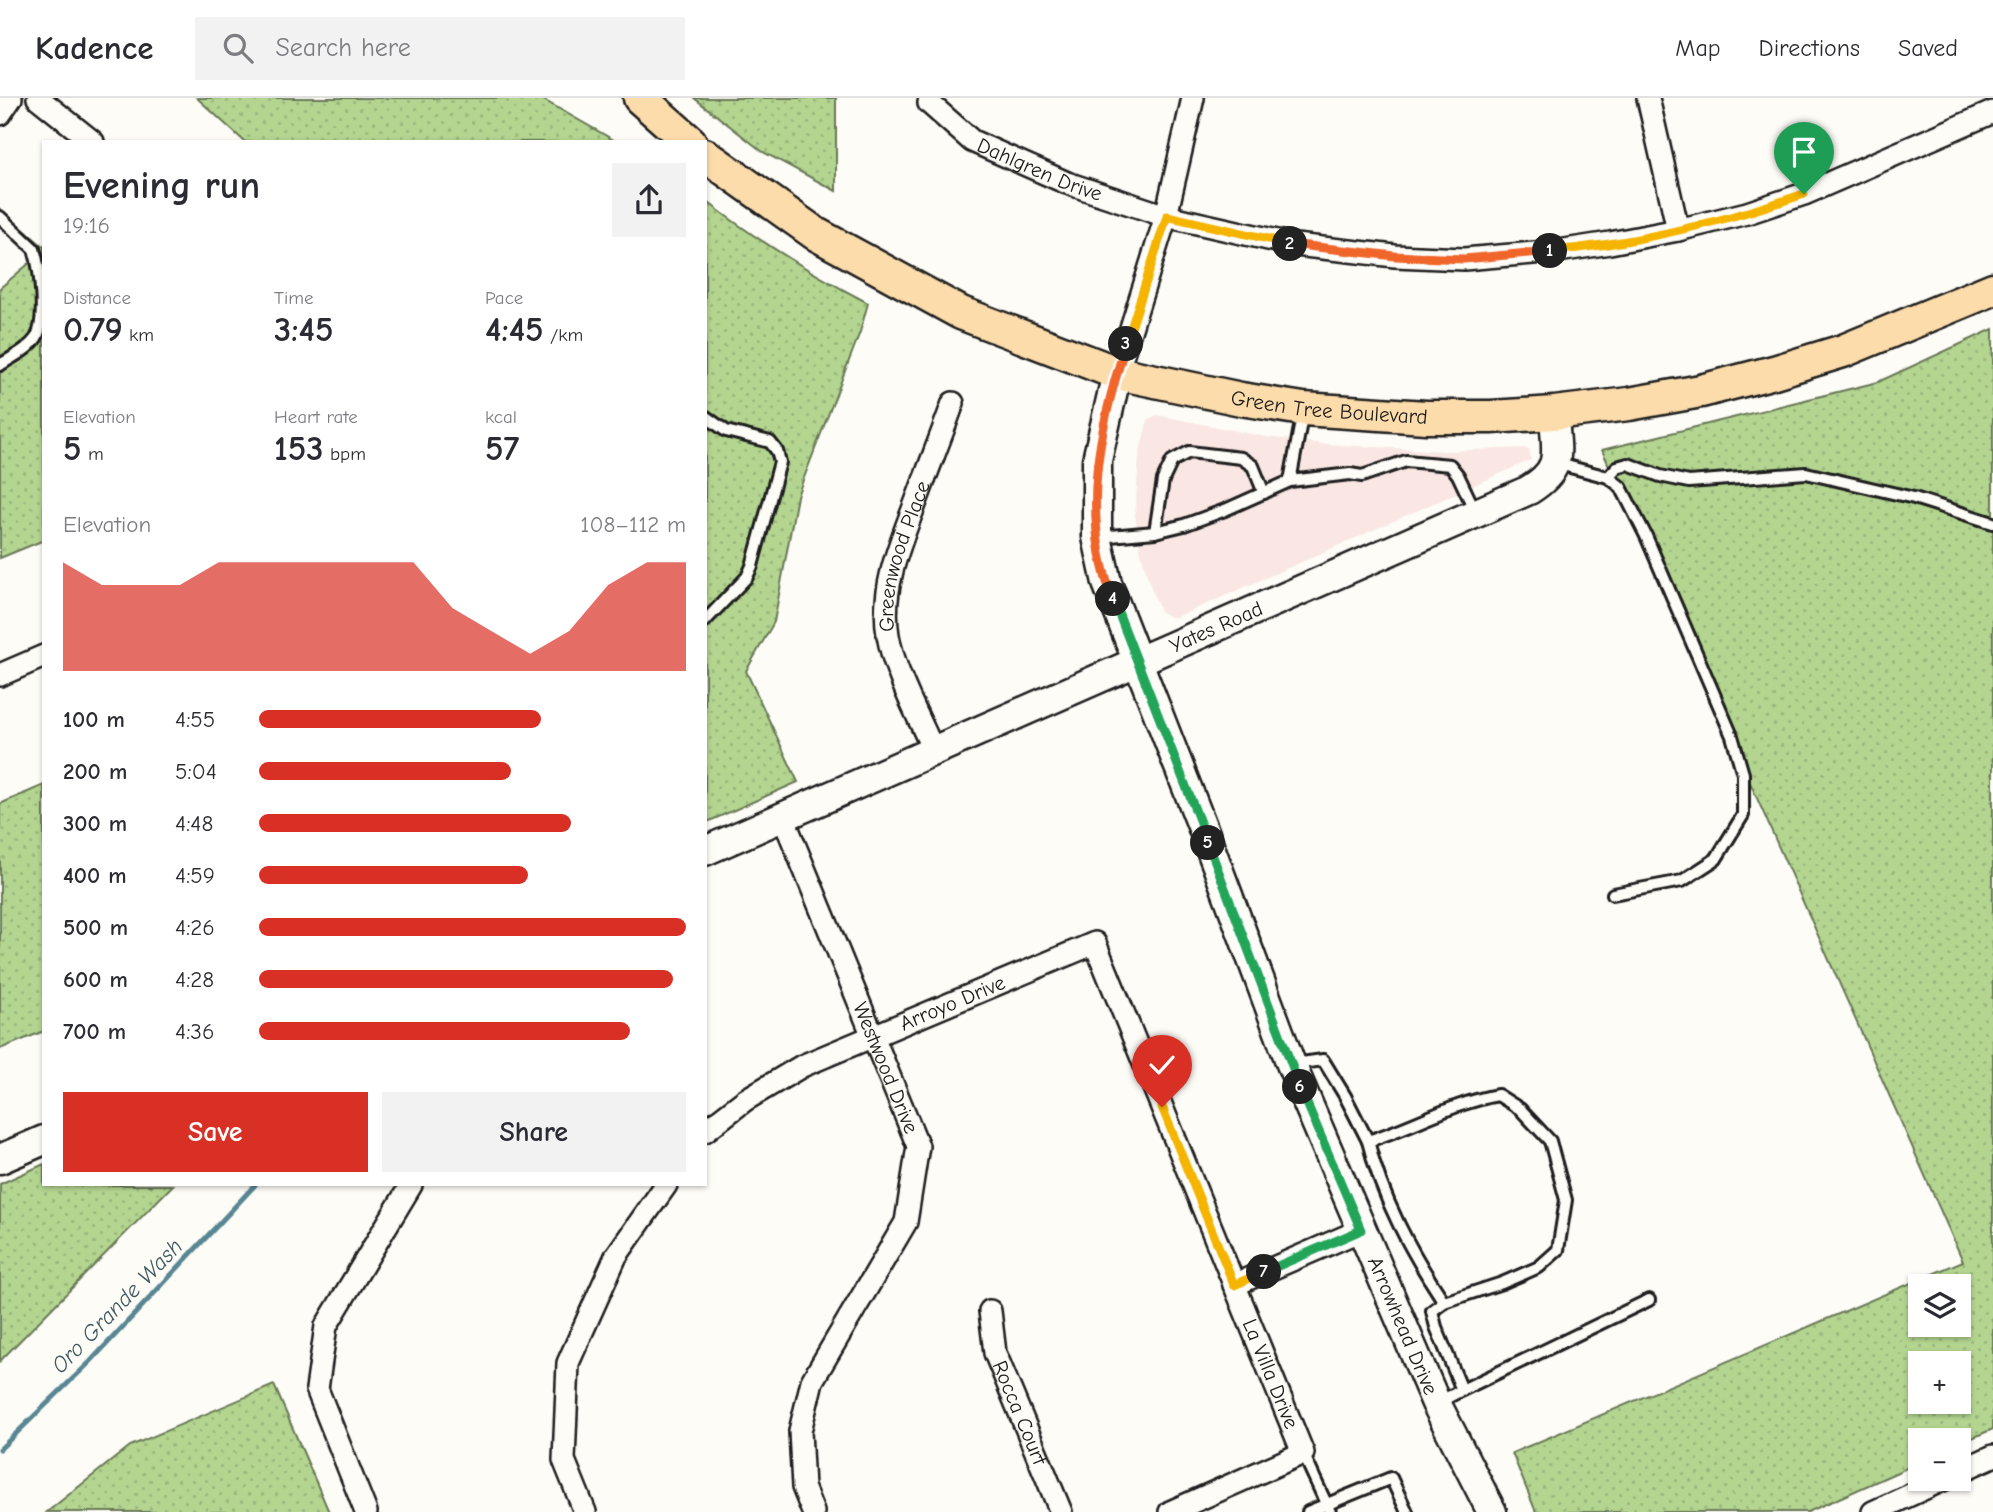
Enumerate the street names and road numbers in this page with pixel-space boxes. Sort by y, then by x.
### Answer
street label: Dahlgren Drive [973,133,1105,206]
street label: Green Tree Boulevard [1229,385,1428,429]
street label: Greenwood Place [874,478,935,633]
street label: Yates Road [1166,596,1266,658]
street label: Arroyo Drive [896,970,1009,1036]
street label: Westwood Drive [848,998,924,1137]
street label: Arrowhead Drive [1363,1253,1443,1399]
street label: La Villa Drive [1238,1315,1304,1432]
street label: Rocca Court [988,1357,1052,1469]

